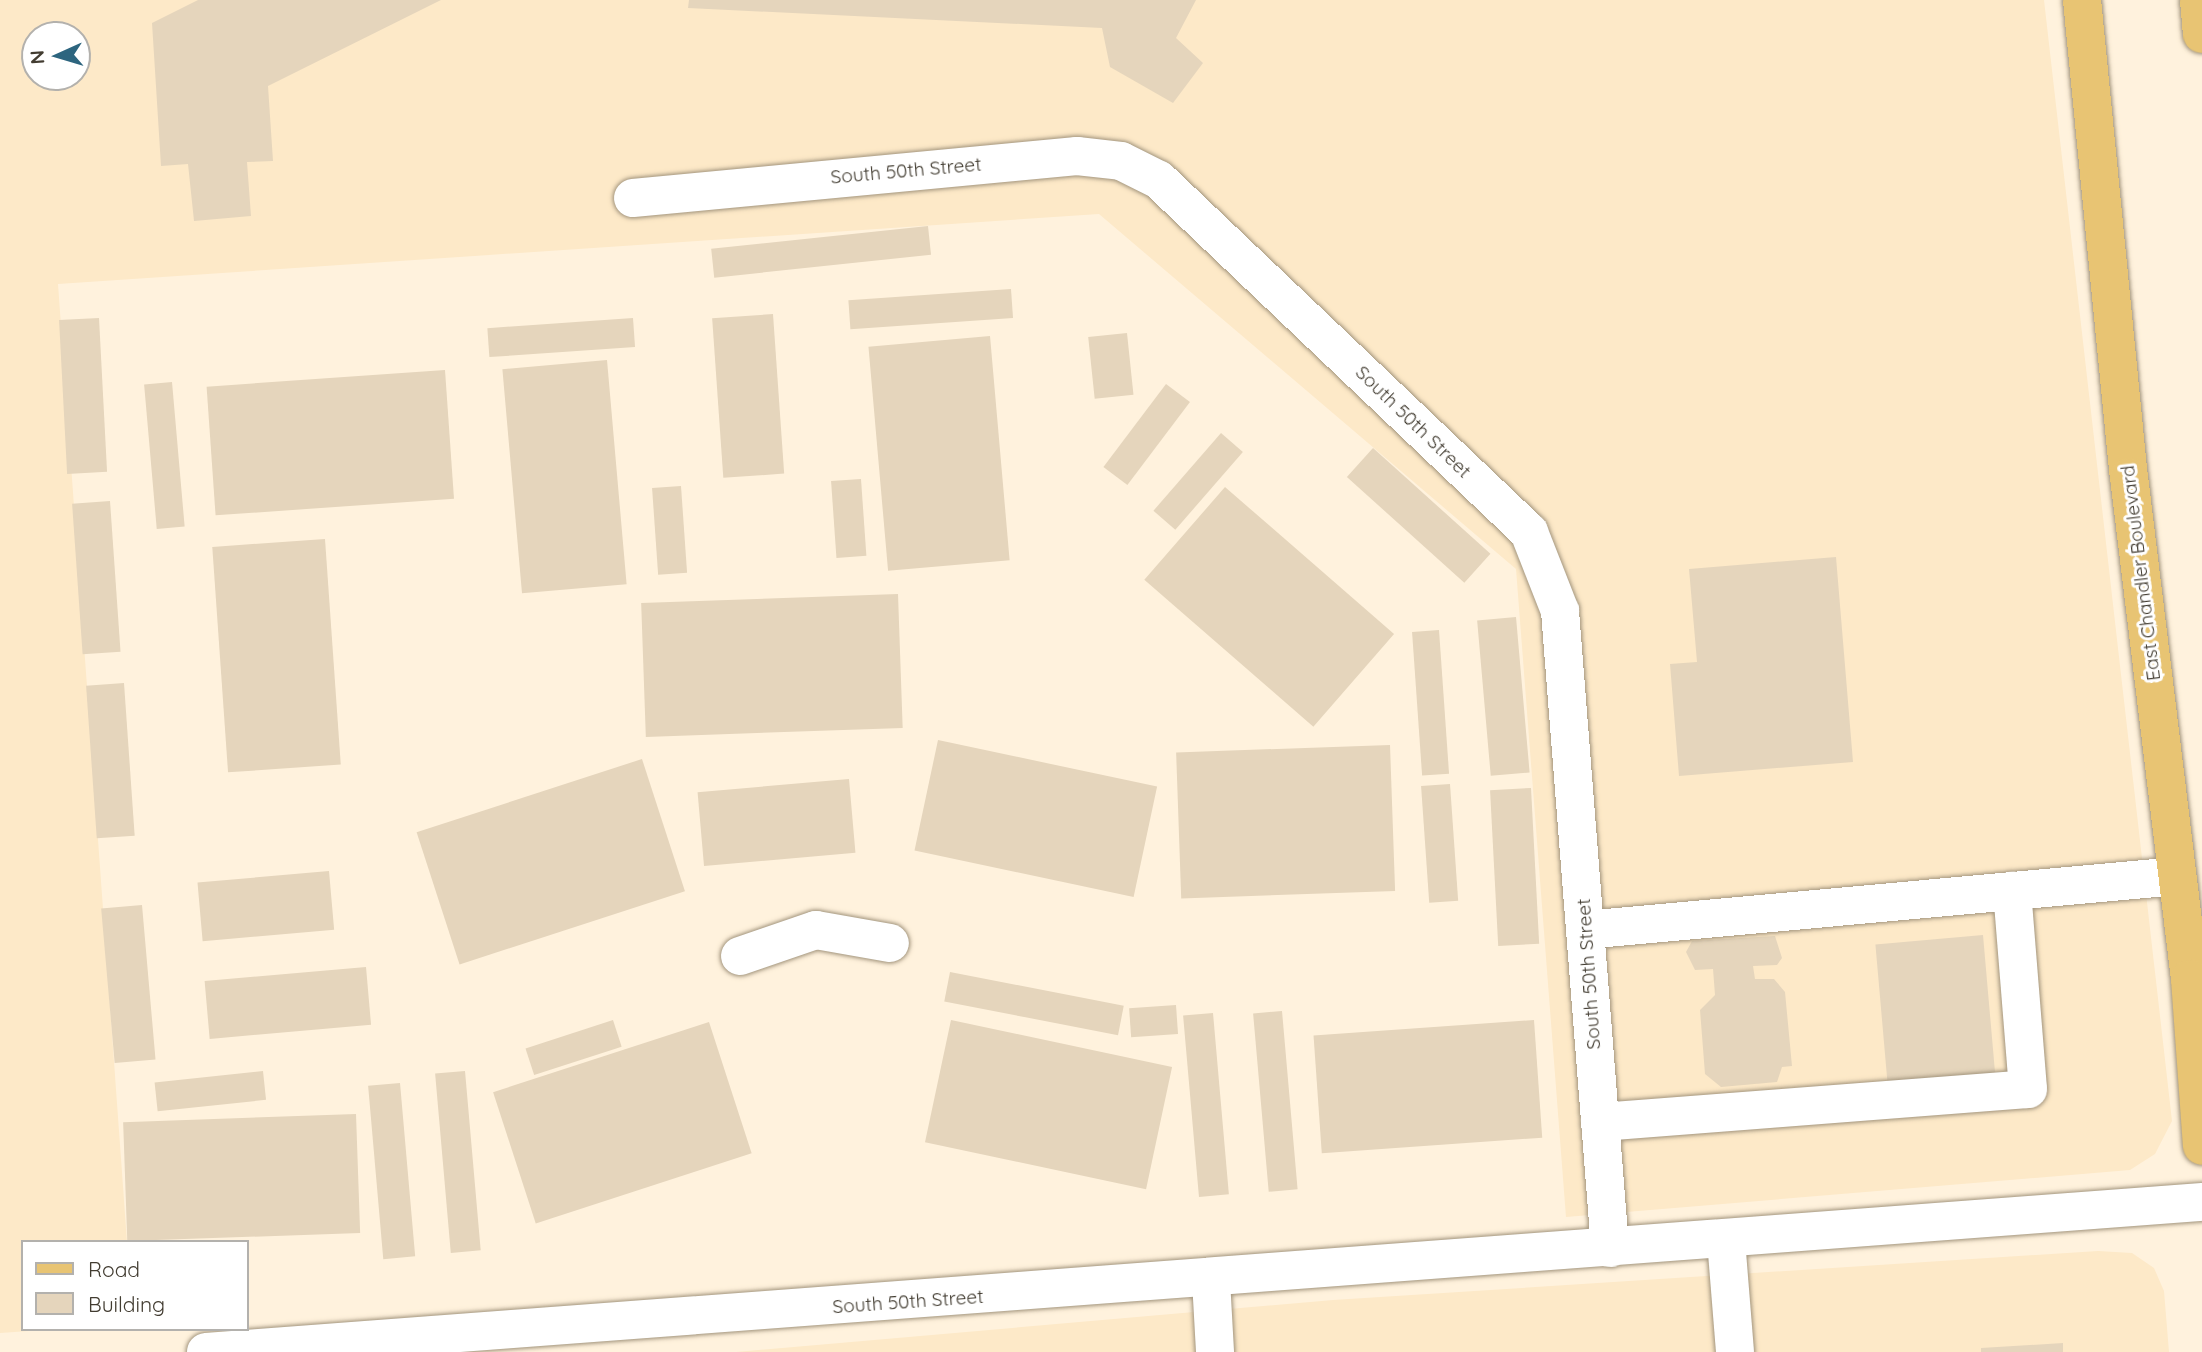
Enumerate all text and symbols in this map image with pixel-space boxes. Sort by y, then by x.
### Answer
north arrow [21,21,91,91]
text: N [25,50,50,65]
street label: South 50th Street [830,153,982,189]
street label: South 50th Street [1351,361,1475,483]
street label: East Chandler Boulevard [2116,464,2166,682]
street label: South 50th Street [1572,898,1606,1050]
legend [21,1240,248,1331]
text: Road [88,1256,140,1282]
street label: South 50th Street [832,1285,984,1319]
text: Building [88,1291,165,1317]

